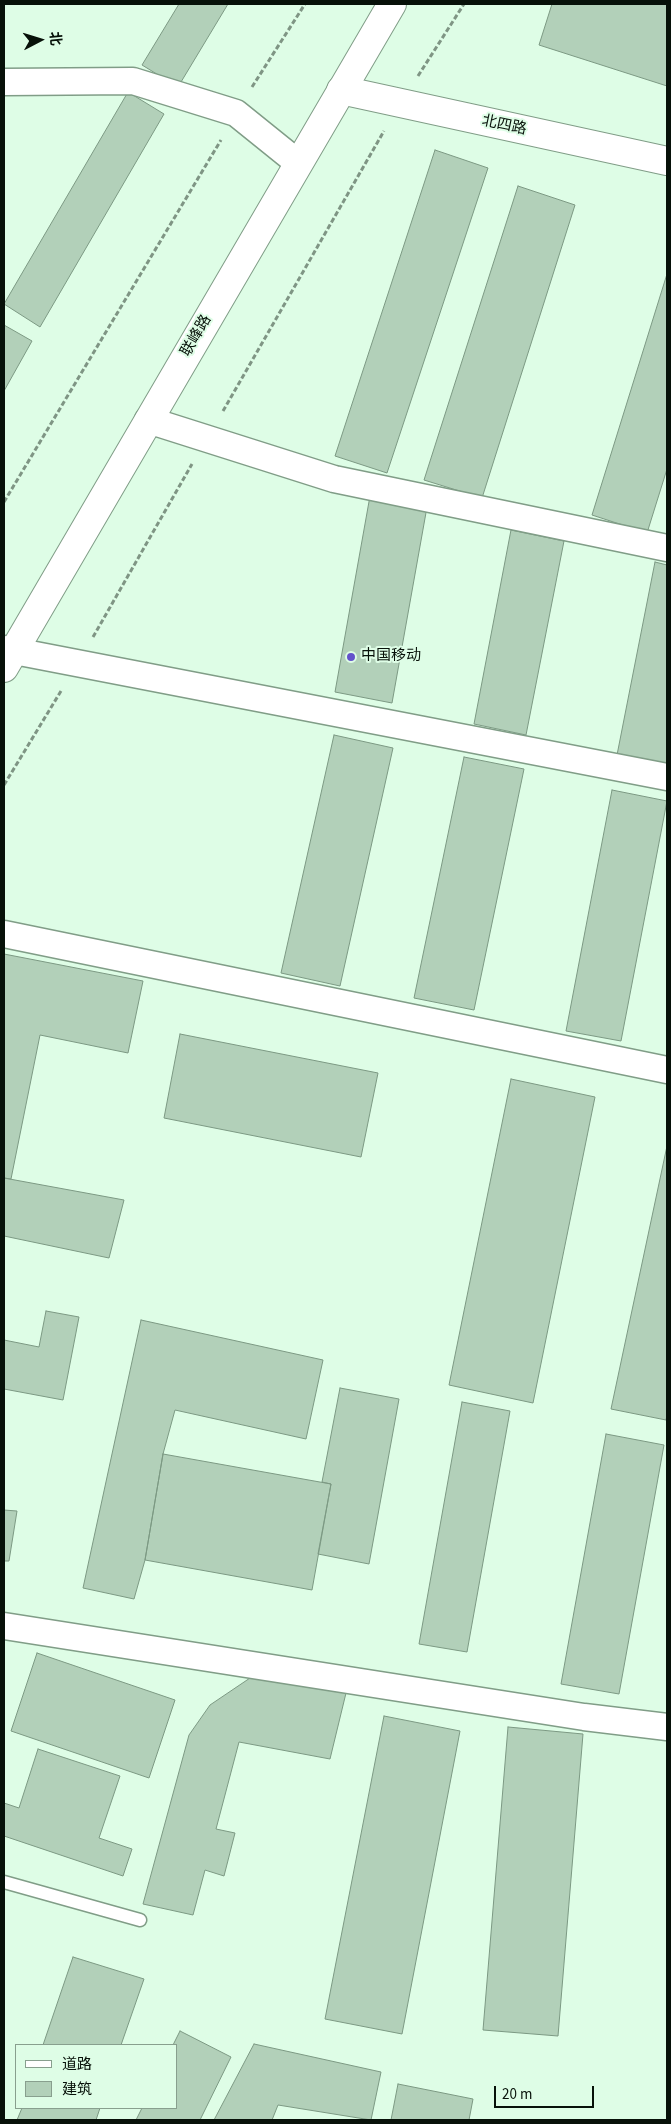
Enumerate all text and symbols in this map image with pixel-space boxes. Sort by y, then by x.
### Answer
north arrow [15,15,65,65]
text: 北 [44,31,66,47]
street label: 北四路 [480,113,528,139]
street label: 联峰路 [178,312,216,360]
place label: 中国移动 [361,648,421,666]
marker: 中国移动 [345,651,357,663]
legend [15,2044,178,2109]
text: 道路 [62,2054,92,2075]
scale bar [496,2076,596,2108]
text: 建筑 [62,2079,92,2100]
text: 20 m [502,2084,532,2105]

